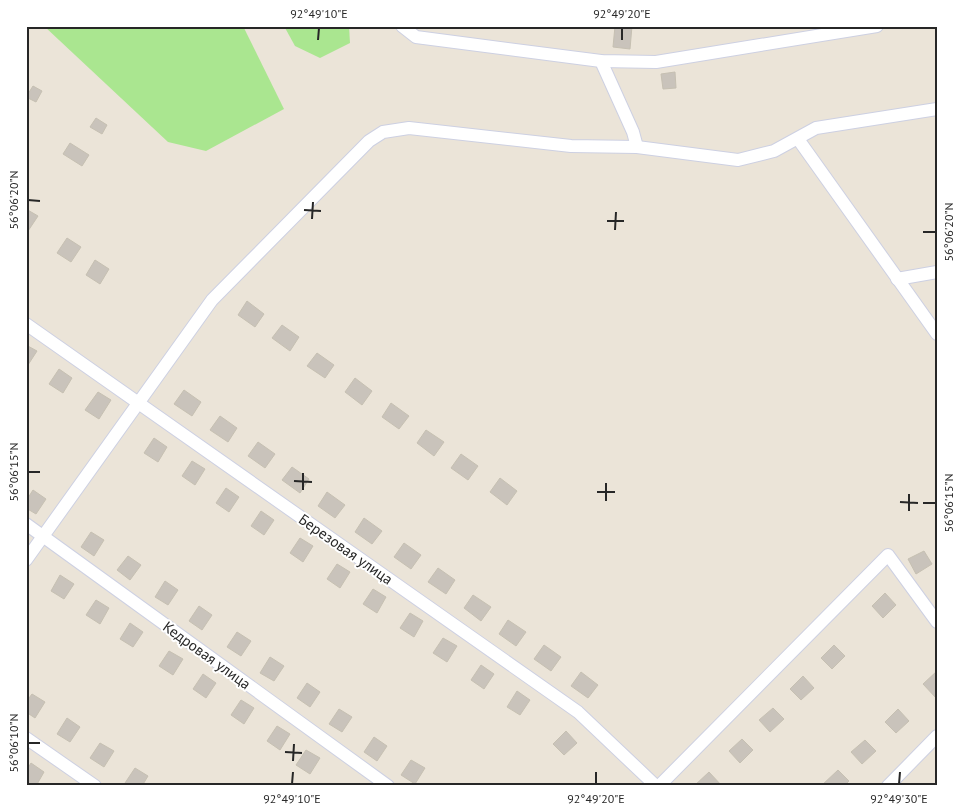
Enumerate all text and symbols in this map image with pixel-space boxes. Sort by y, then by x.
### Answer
text: 92°49'10"E [290,6,348,21]
text: 92°49'20"E [593,6,651,21]
text: 56°06'20"N [6,170,21,230]
text: 56°06'20"N [941,202,956,262]
text: 56°06'15"N [6,442,21,502]
text: 56°06'15"N [941,473,956,533]
street label: Березовая улица [295,510,397,588]
street label: Кедровая улица [159,617,255,693]
text: 56°06'10"N [6,713,21,773]
text: 92°49'10"E [263,791,321,806]
text: 92°49'20"E [567,791,625,806]
text: 92°49'30"E [870,791,928,806]

